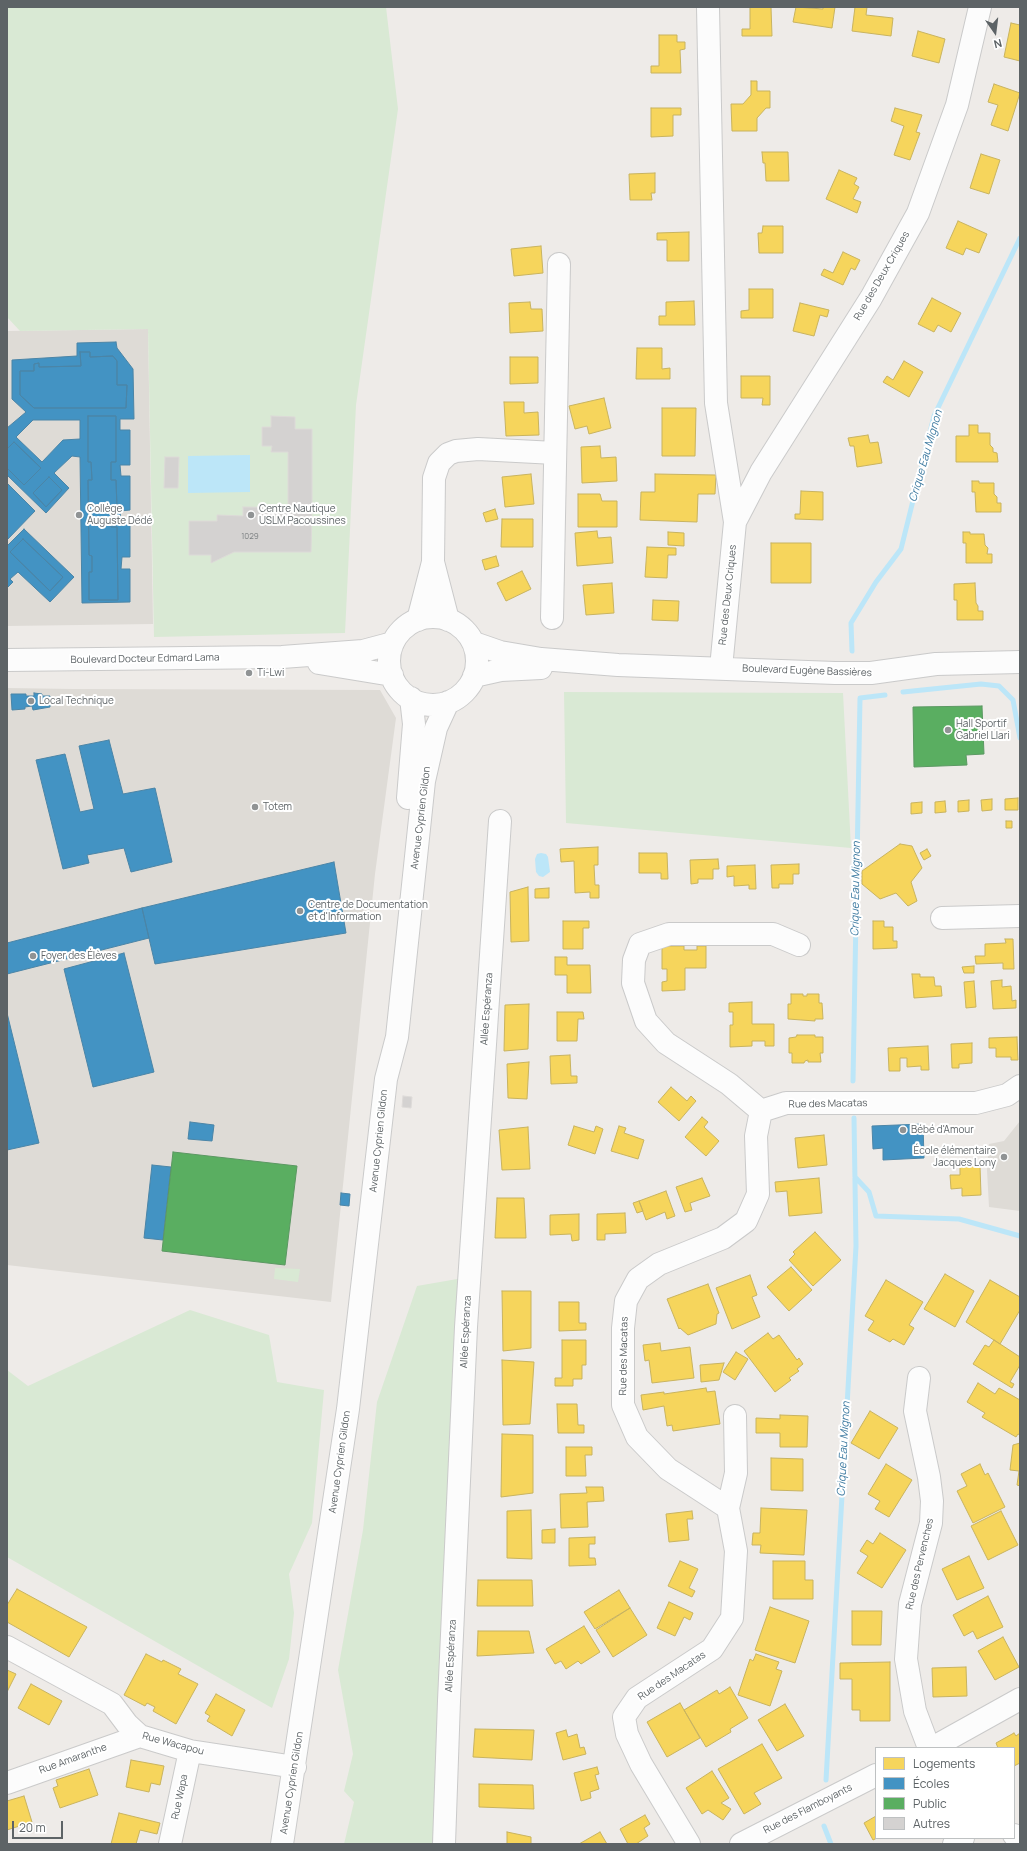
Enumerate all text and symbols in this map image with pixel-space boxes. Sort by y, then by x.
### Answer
north arrow [975,12,1015,52]
text: N [992,36,1004,52]
street label: Rue des Deux Criques [852,229,912,323]
water label: Crique Eau Mignon [907,408,945,504]
place label: Collège Auguste Dédé [87,503,152,526]
place label: Centre Nautique USLM Pacoussines [259,503,346,526]
marker: Collège Auguste Dédé [74,510,84,520]
marker: Centre Nautique USLM Pacoussines [246,510,256,520]
house number: 1029 [241,532,259,542]
street label: Rue des Deux Criques [717,544,739,646]
street label: Boulevard Docteur Edmard Lama [70,652,220,666]
street label: Boulevard Eugène Bassières [742,663,872,679]
place label: Ti-Lwi [257,667,284,679]
marker: Ti-Lwi [244,668,254,678]
place label: Local Technique [39,695,114,707]
marker: Local Technique [26,696,36,706]
place label: Hall Sportif Gabriel Llari [956,718,1010,742]
marker: Hall Sportif Gabriel Llari [943,725,953,735]
street label: Avenue Cyprien Gildon [409,766,433,870]
place label: Totem [263,801,292,813]
marker: Totem [250,802,260,812]
water label: Crique Eau Mignon [849,841,863,937]
place label: Centre de Documentation et d'Information [308,899,428,922]
marker: Centre de Documentation et d'Information [295,906,305,916]
place label: Foyer des Élèves [41,950,117,962]
marker: Foyer des Élèves [28,951,38,961]
street label: Allée Espéranza [478,972,496,1046]
street label: Avenue Cyprien Gildon [368,1089,390,1193]
street label: Rue des Macatas [788,1097,868,1111]
place label: Bébé d'Amour [911,1124,974,1136]
marker: Bébé d'Amour [898,1125,908,1135]
place label: École élémentaire Jacques Lony [914,1145,996,1168]
marker: École élémentaire Jacques Lony [999,1152,1009,1162]
street label: Allée Espéranza [458,1295,474,1369]
street label: Rue des Macatas [617,1316,631,1396]
water label: Crique Eau Mignon [835,1401,853,1497]
street label: Avenue Cyprien Gildon [327,1410,353,1514]
street label: Rue des Pervenches [904,1517,936,1611]
street label: Allée Espéranza [443,1619,459,1693]
street label: Rue des Macatas [636,1649,708,1703]
street label: Rue Wacapou [141,1730,205,1758]
street label: Avenue Cyprien Gildon [278,1731,306,1835]
street label: Rue Amaranthe [38,1741,108,1777]
legend [875,1747,1015,1839]
text: Logements [913,1755,975,1772]
street label: Rue Wapa [169,1773,191,1821]
text: Écoles [913,1775,950,1792]
street label: Rue des Flamboyants [762,1781,854,1837]
text: Public [913,1795,947,1812]
scale bar [14,1813,65,1839]
text: Autres [913,1815,950,1832]
text: 20 m [19,1819,46,1836]

